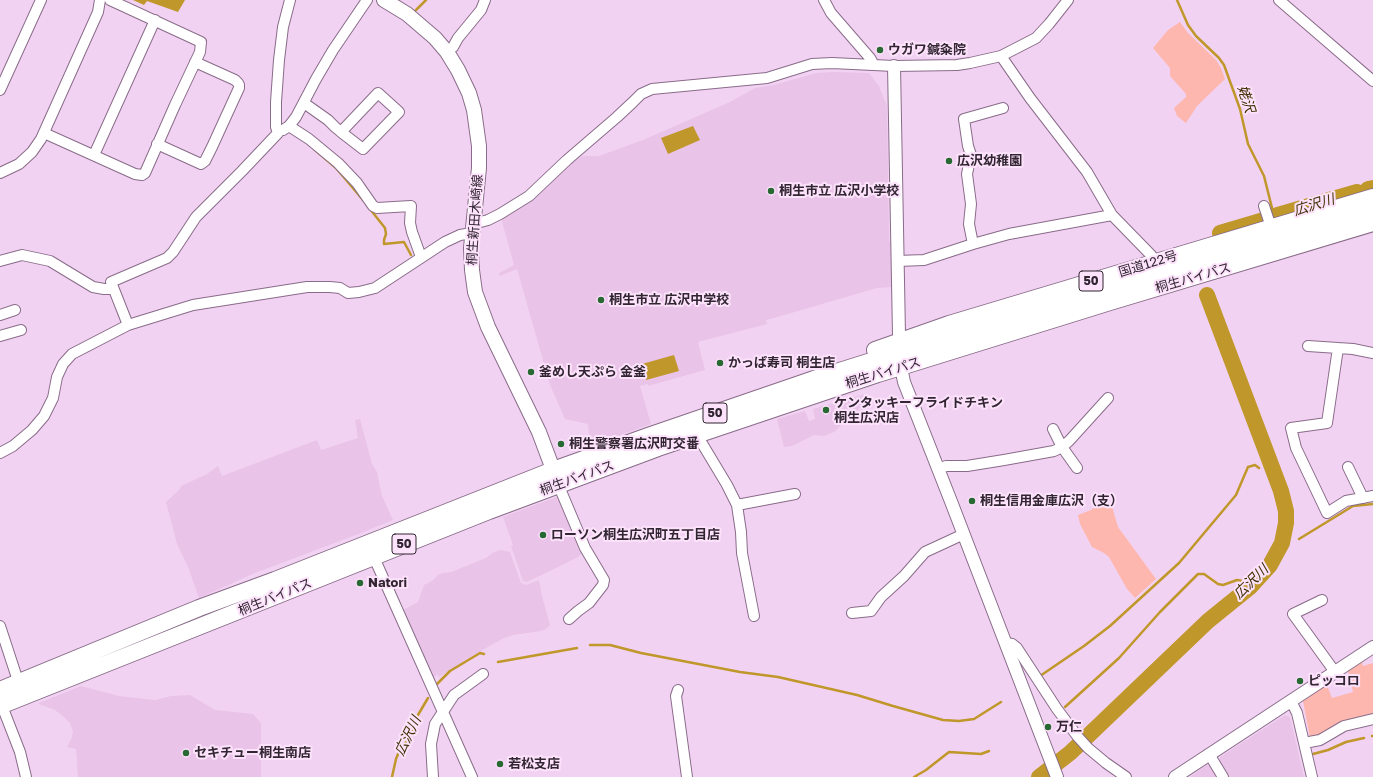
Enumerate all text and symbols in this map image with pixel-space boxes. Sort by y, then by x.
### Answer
place label: ウガワ鍼粂院 [888,42,966,58]
marker: ウガワ鍼粂院 [875,45,885,55]
water label: 姥沢 [1234,83,1258,115]
place label: 広沢幼稚園 [957,153,1022,169]
marker: 広沢幼稚園 [944,156,954,166]
street label: 桐生新田木崎線 [464,174,486,266]
place label: 桐生市立 広沢小学校 [779,183,899,199]
marker: 桐生市立 広沢小学校 [766,186,776,196]
water label: 広沢川 [1291,191,1337,219]
street label: 国道122号 [1117,248,1179,280]
street label: 桐生バイパス [1153,260,1233,296]
road number: 50 [1079,271,1103,291]
place label: 桐生市立 広沢中学校 [609,292,729,308]
marker: 桐生市立 広沢中学校 [596,295,606,305]
street label: 桐生バイパス [843,354,923,392]
place label: かっぱ寿司 桐生店 [728,355,835,371]
marker: かっぱ寿司 桐生店 [715,358,725,368]
place label: 釜めし天ぷら 金釜 [539,364,646,380]
marker: 釜めし天ぷら 金釜 [526,367,536,377]
place label: ケンタッキーフライドチキン 桐生広沢店 [834,395,1003,426]
road number: 50 [703,403,727,423]
marker: ケンタッキーフライドチキン 桐生広沢店 [821,405,831,415]
place label: 桐生警察署広沢町交番 [569,436,699,452]
marker: 桐生警察署広沢町交番 [556,439,566,449]
street label: 桐生バイパス [538,457,616,499]
place label: 桐生信用金庫広沢（支） [980,493,1123,509]
marker: 桐生信用金庫広沢（支） [967,496,977,506]
place label: ローソン桐生広沢町五丁目店 [551,527,720,543]
marker: ローソン桐生広沢町五丁目店 [538,530,548,540]
road number: 50 [392,534,416,554]
water label: 広沢川 [1230,561,1272,603]
street label: 桐生バイパス [236,575,314,619]
place label: Natori [368,575,407,591]
marker: Natori [355,578,365,588]
place label: ピッコロ [1308,673,1360,689]
marker: ピッコロ [1295,676,1305,686]
water label: 広沢川 [391,713,425,759]
place label: 万仁 [1056,719,1082,735]
marker: 万仁 [1043,722,1053,732]
place label: セキチュー桐生南店 [194,745,311,761]
marker: セキチュー桐生南店 [181,748,191,758]
place label: 若松支店 [508,756,560,772]
marker: 若松支店 [495,759,505,769]

